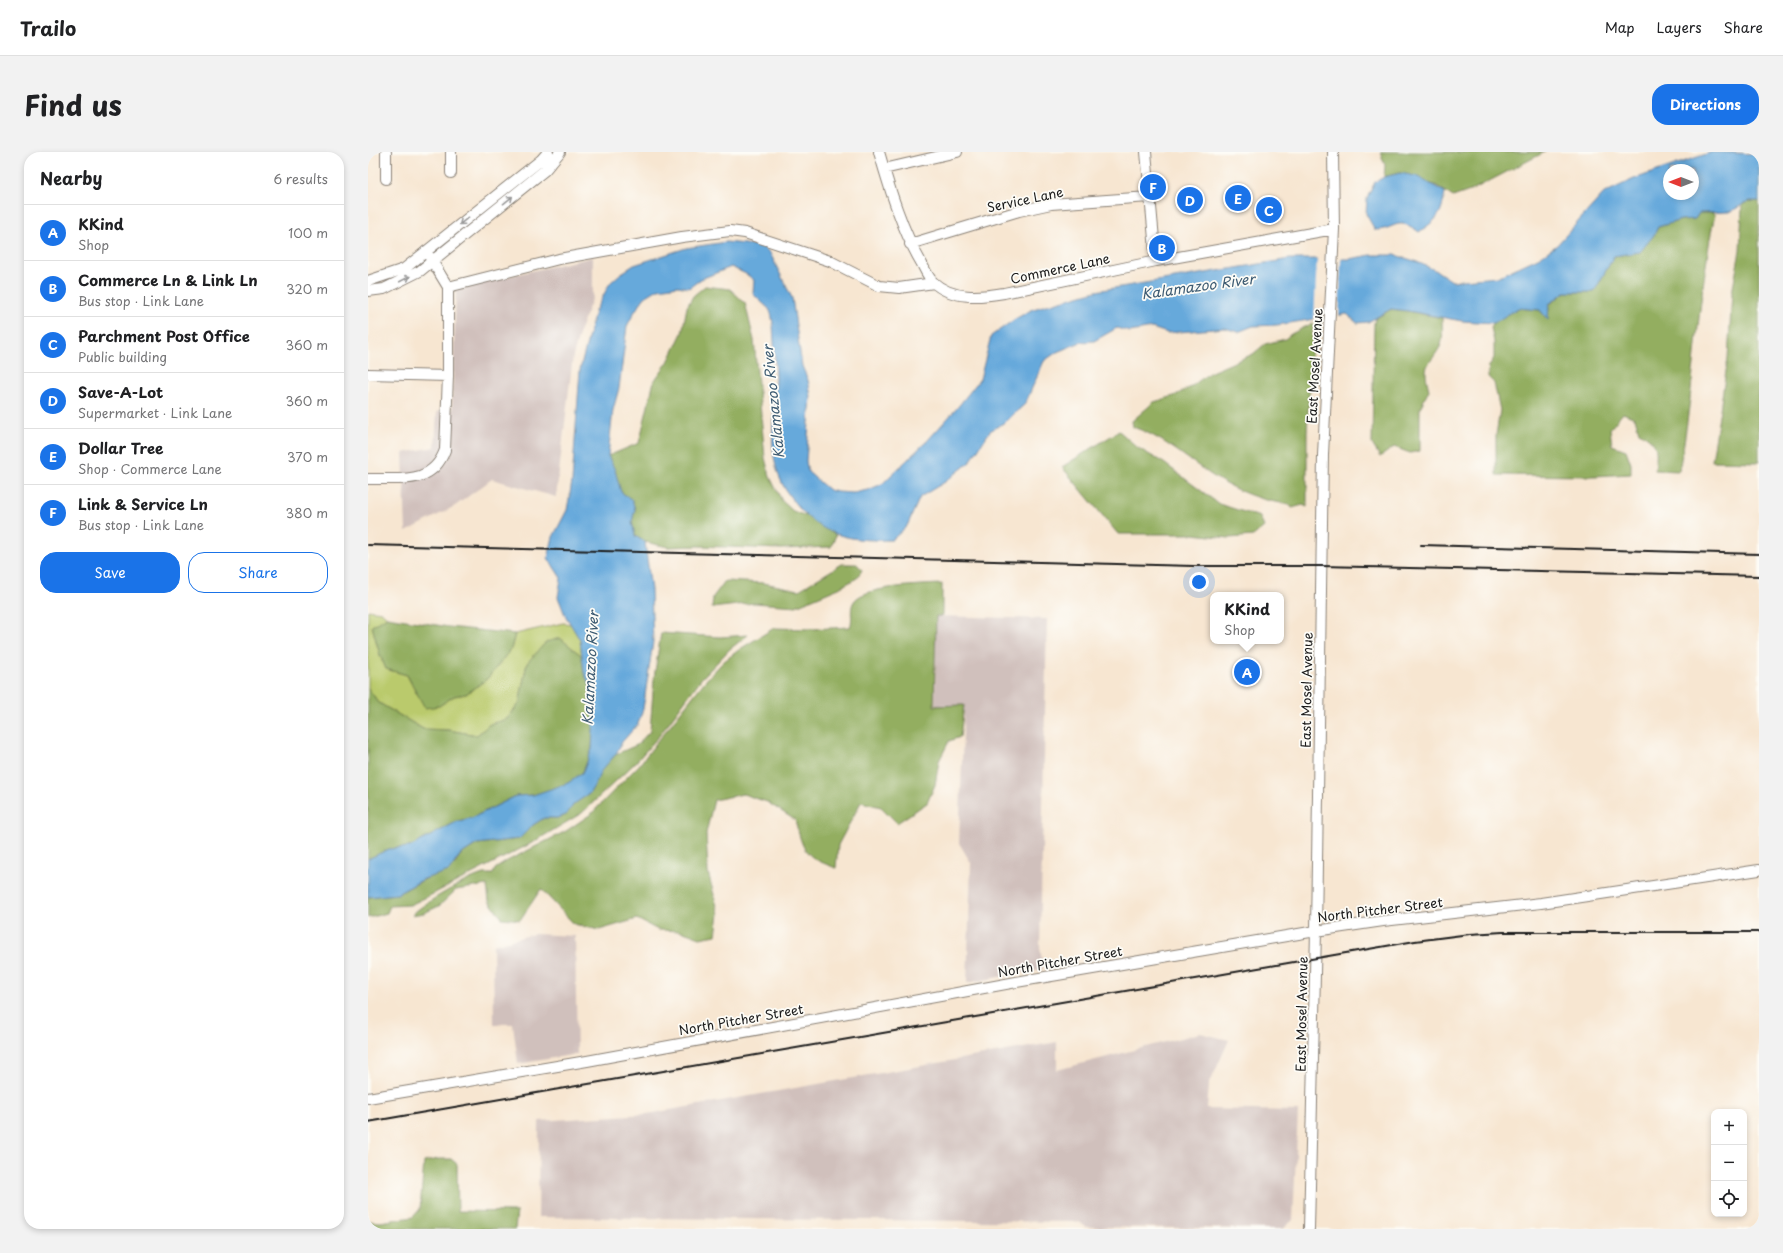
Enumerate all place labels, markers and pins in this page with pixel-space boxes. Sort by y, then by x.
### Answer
pin: F [1140,172,1166,202]
pin: E [1225,183,1251,213]
pin: D [1177,185,1203,215]
pin: C [1256,195,1282,225]
pin: B [1149,233,1175,263]
pin: A [1234,657,1260,687]

